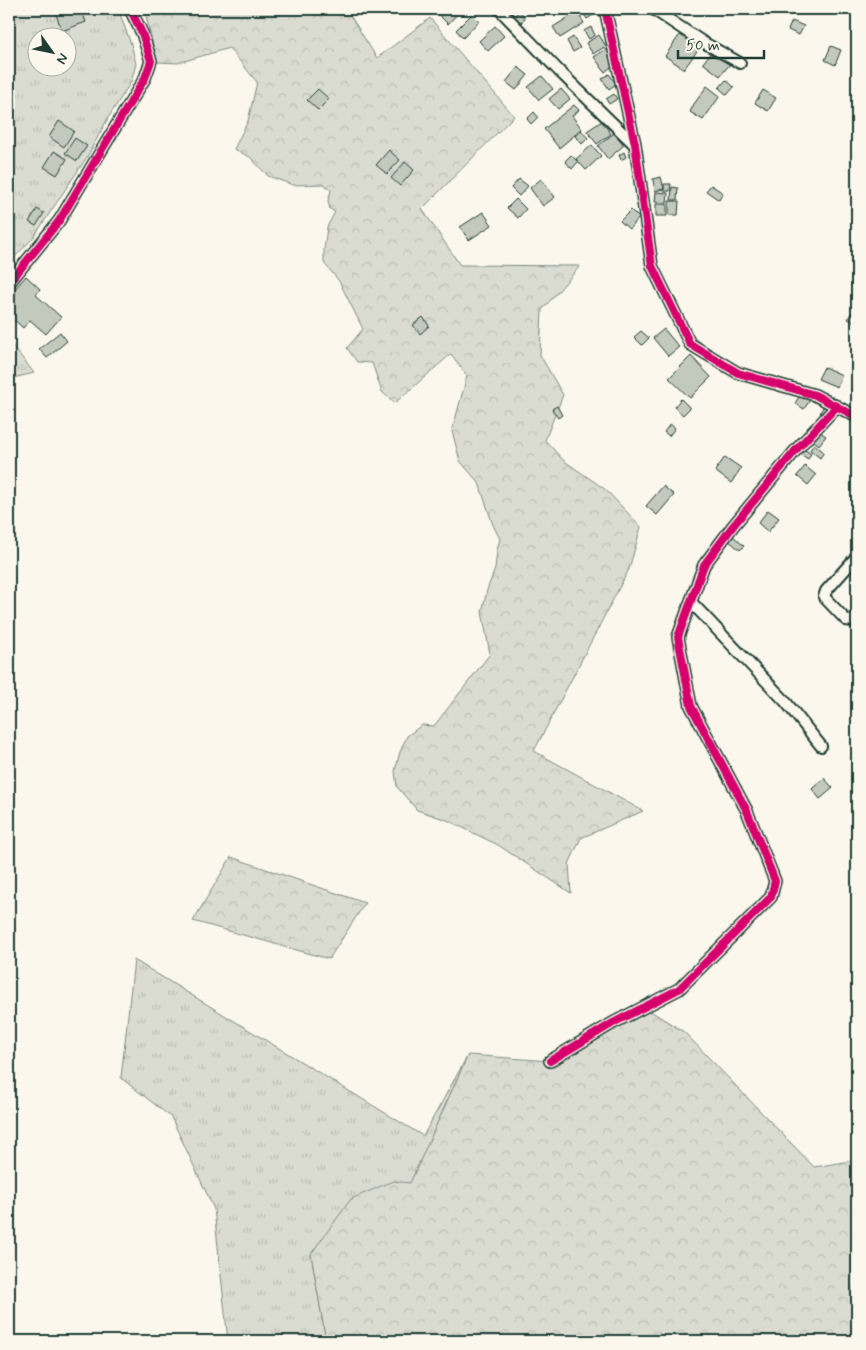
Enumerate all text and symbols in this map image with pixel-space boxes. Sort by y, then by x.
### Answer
north arrow [28,28,78,78]
scale bar [678,28,765,60]
text: 50 m [686,36,720,56]
text: N [52,50,72,67]

